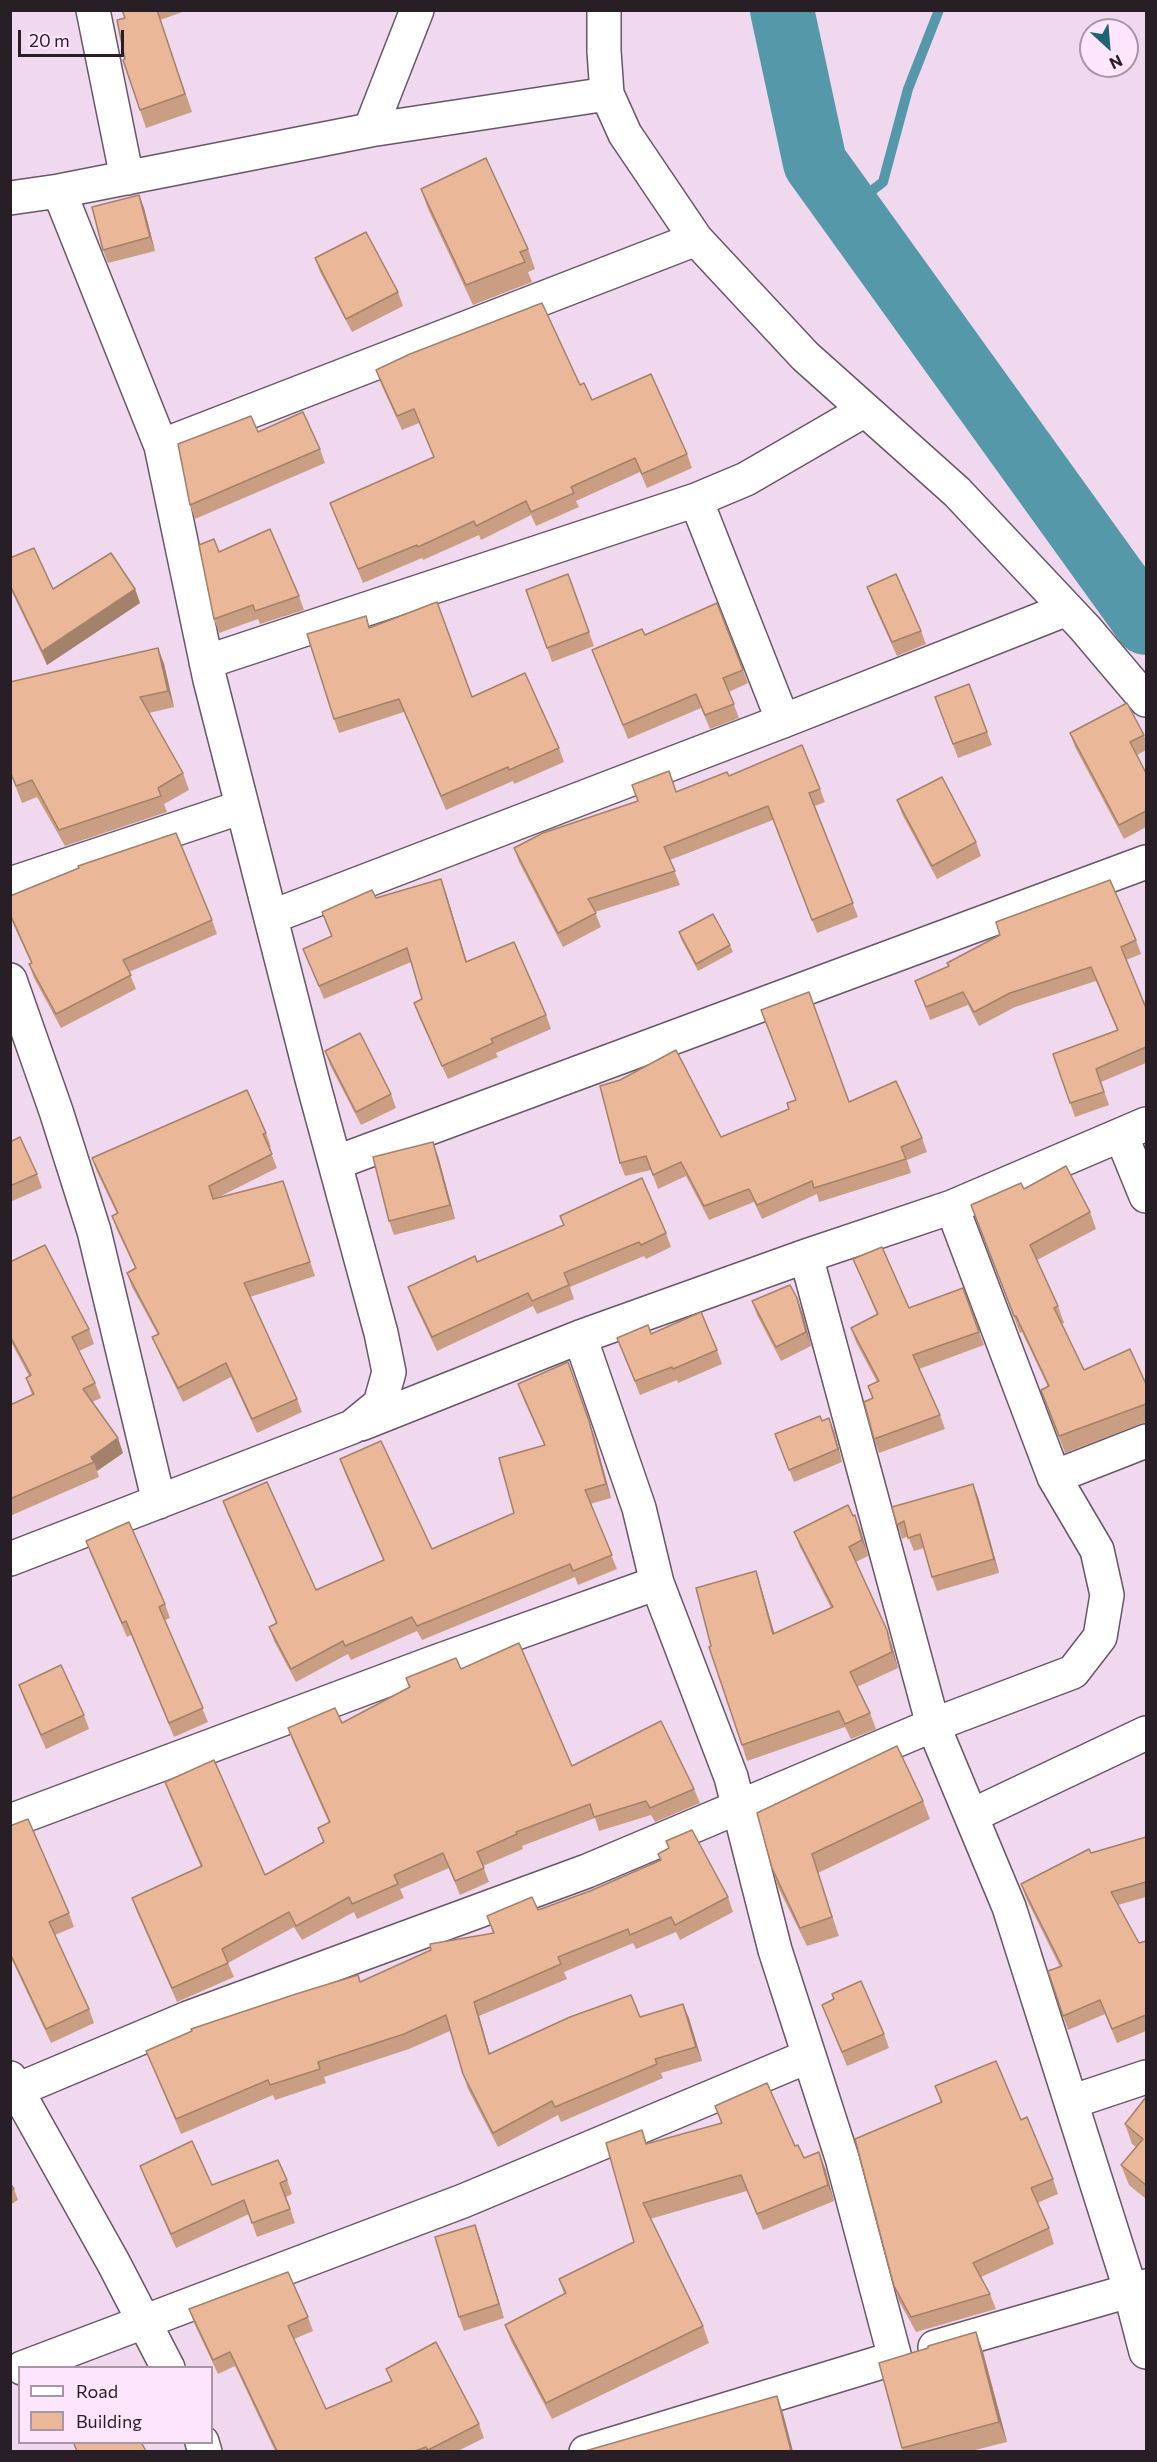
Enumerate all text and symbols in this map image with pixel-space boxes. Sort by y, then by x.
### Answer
scale bar [21,18,128,56]
north arrow [1079,18,1139,78]
text: 20 m [29,29,70,51]
text: N [1107,52,1126,74]
legend [18,2366,213,2444]
text: Road [76,2380,118,2402]
text: Building [76,2410,142,2432]

